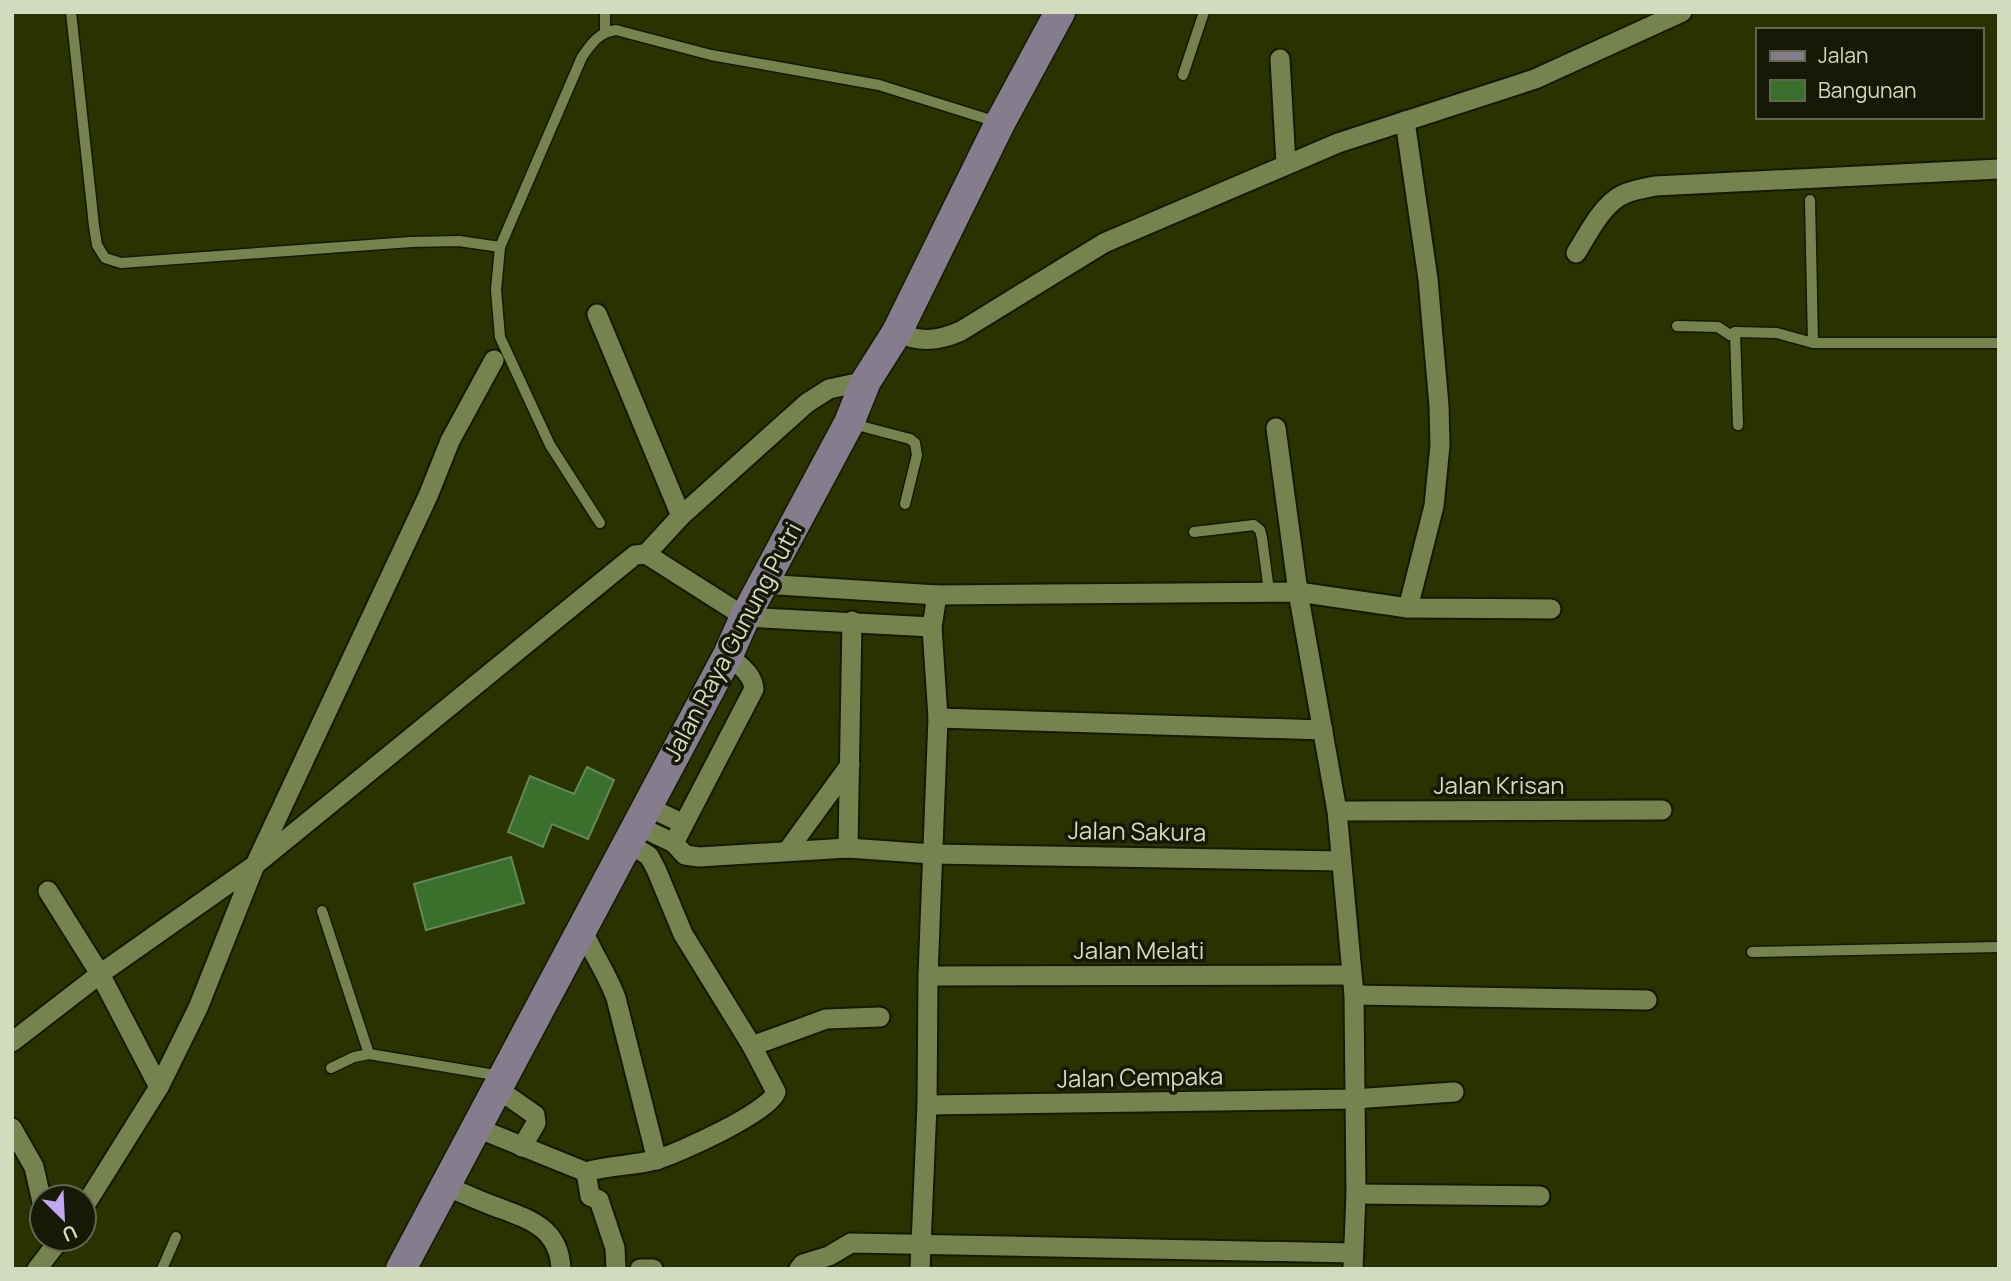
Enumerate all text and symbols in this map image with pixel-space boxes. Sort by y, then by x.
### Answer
legend [1756,28,1983,119]
text: Jalan [1818,41,1868,69]
text: Bangunan [1818,76,1917,104]
street label: Jalan Raya Gunung Putri [655,516,809,767]
street label: Jalan Krisan [1433,768,1565,801]
street label: Jalan Sakura [1068,813,1206,848]
street label: Jalan Melati [1074,933,1204,966]
street label: Jalan Cempaka [1056,1059,1223,1094]
north arrow [28,1183,98,1253]
text: U [58,1219,81,1248]

